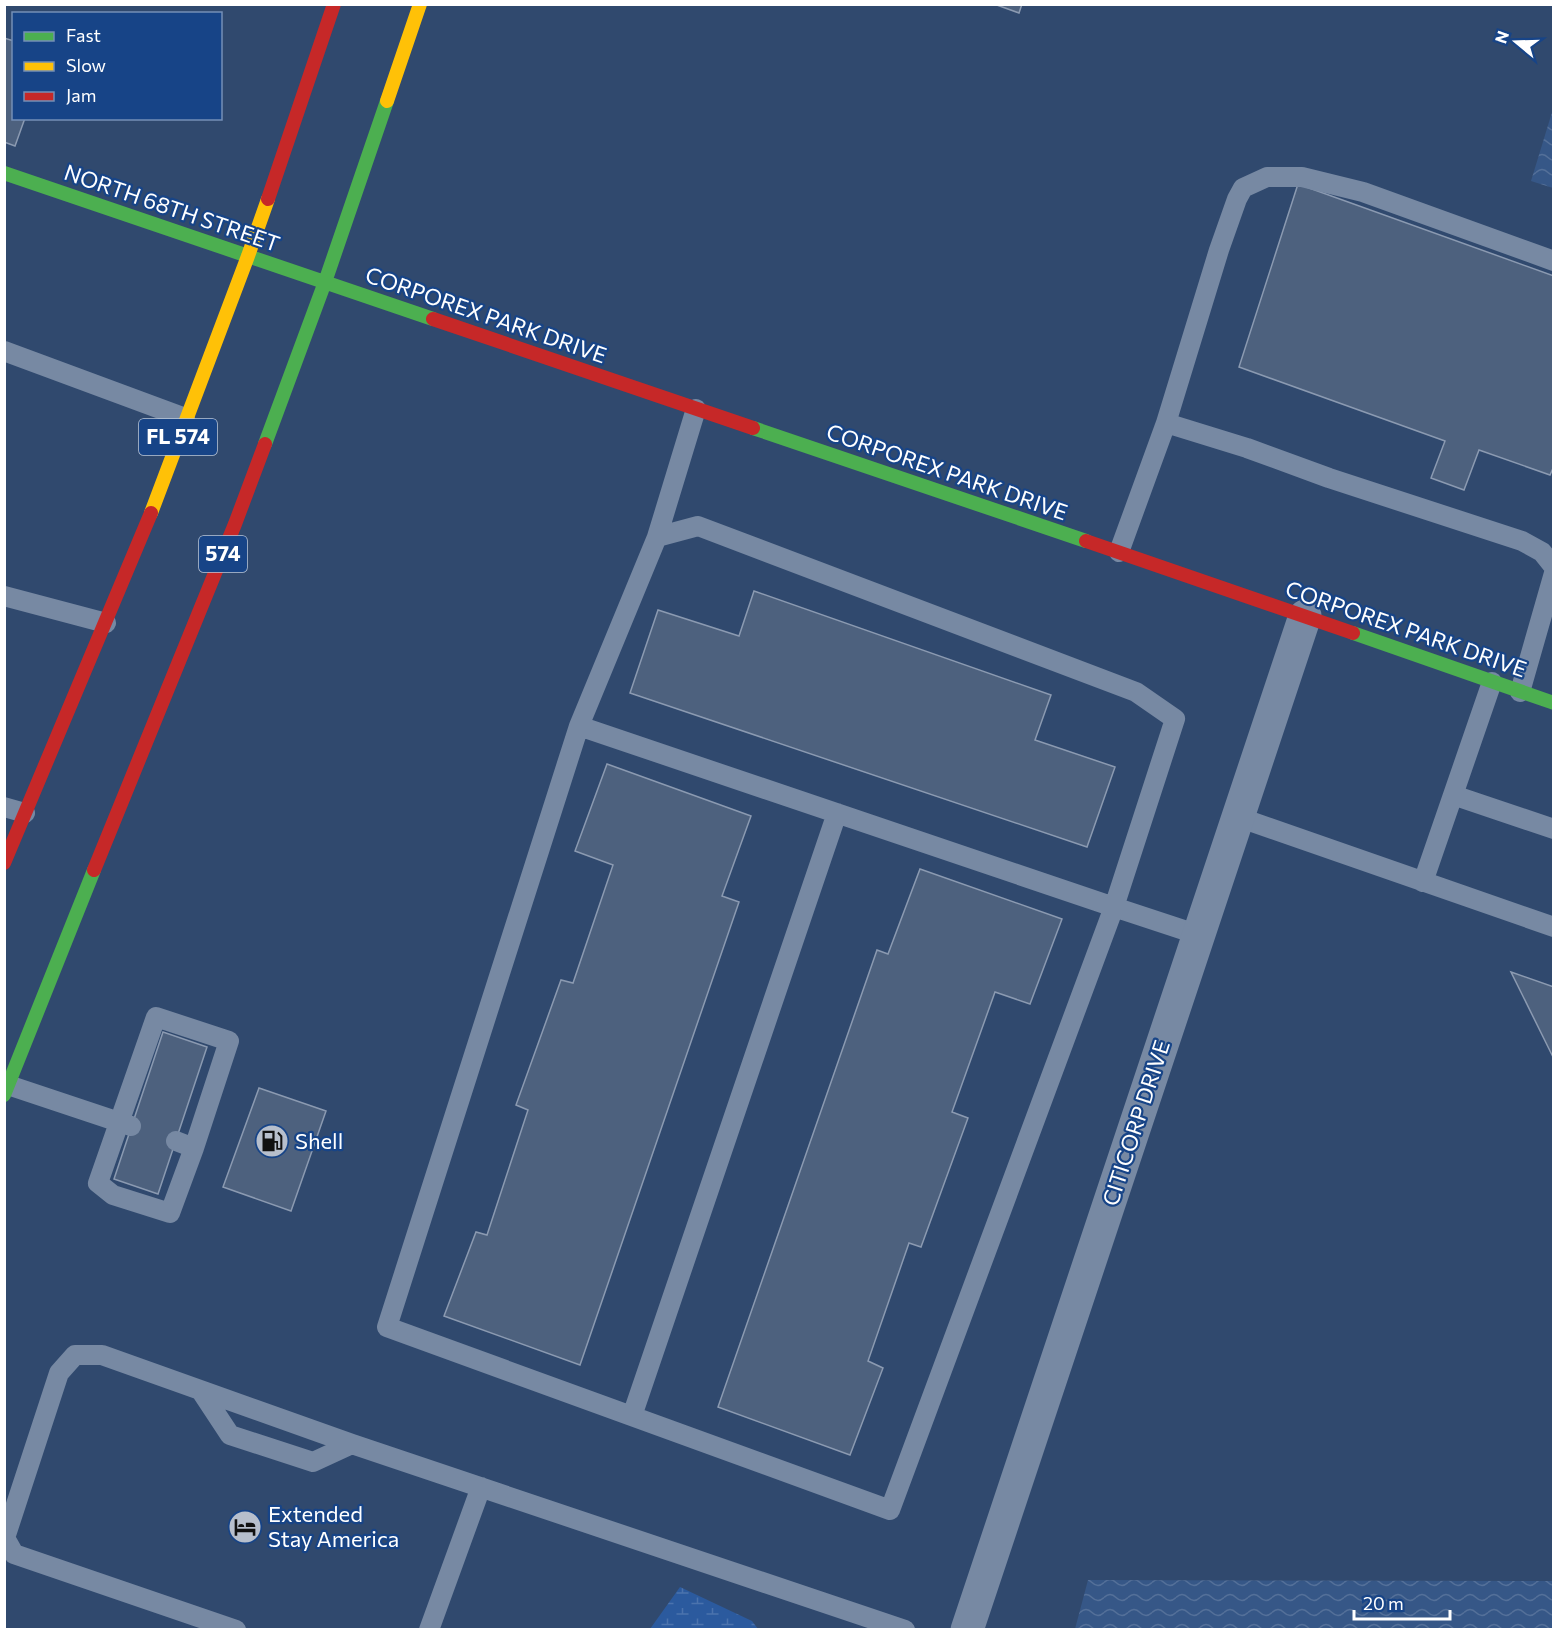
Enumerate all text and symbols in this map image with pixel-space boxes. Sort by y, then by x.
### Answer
legend [12,12,222,120]
north arrow [1486,12,1546,72]
text: Fast [66,24,101,46]
text: N [1490,28,1512,46]
text: Slow [66,54,106,76]
text: Jam [66,84,96,106]
street label: NORTH 68TH STREET [61,158,283,257]
street label: CORPOREX PARK DRIVE [362,261,610,369]
street label: CORPOREX PARK DRIVE [823,418,1071,526]
road number: FL 574 [139,419,217,455]
road number: 574 [199,536,247,572]
street label: CORPOREX PARK DRIVE [1282,575,1530,683]
street label: CITICORP DRIVE [1096,1037,1175,1209]
fuel station icon: Shell [254,1123,290,1159]
place label: Shell [295,1127,343,1154]
place label: Extended Stay America [268,1500,399,1552]
hotel icon: Extended Stay America [227,1509,263,1545]
scale bar [1354,1583,1450,1621]
text: 20 m [1363,1592,1404,1614]

